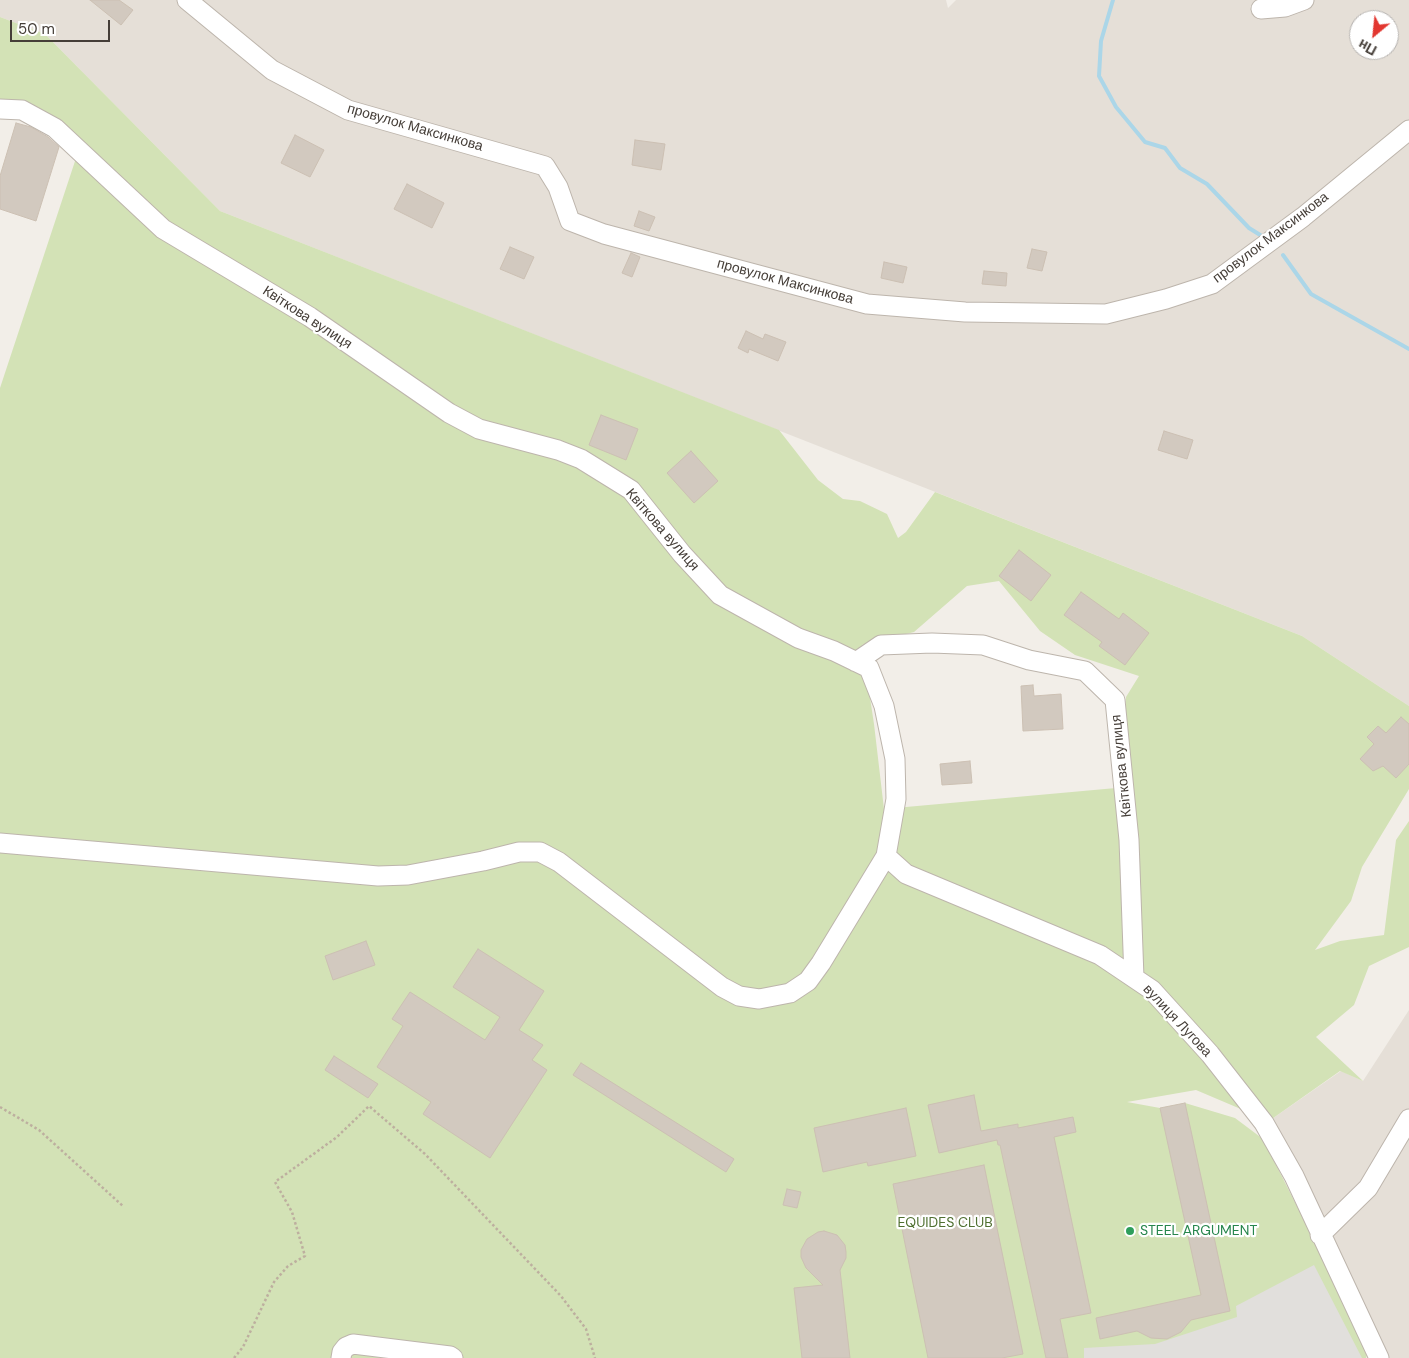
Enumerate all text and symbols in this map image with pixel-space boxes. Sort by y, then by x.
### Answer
scale bar [12,10,112,42]
north arrow [1349,10,1399,60]
text: 50 m [18,19,55,39]
text: Пн [1355,35,1380,60]
street label: провулок Максинкова [345,101,485,155]
street label: провулок Максинкова [1210,189,1332,287]
street label: провулок Максинкова [715,256,855,308]
street label: Квіткова вулиця [259,283,355,353]
street label: Квіткова вулиця [622,485,702,575]
street label: Квіткова вулиця [1108,714,1136,818]
street label: вулиця Лугова [1139,981,1215,1061]
park label: EQUIDES CLUB [897,1215,993,1231]
place label: STEEL ARGUMENT [1140,1223,1257,1239]
marker: STEEL ARGUMENT [1124,1225,1136,1237]

